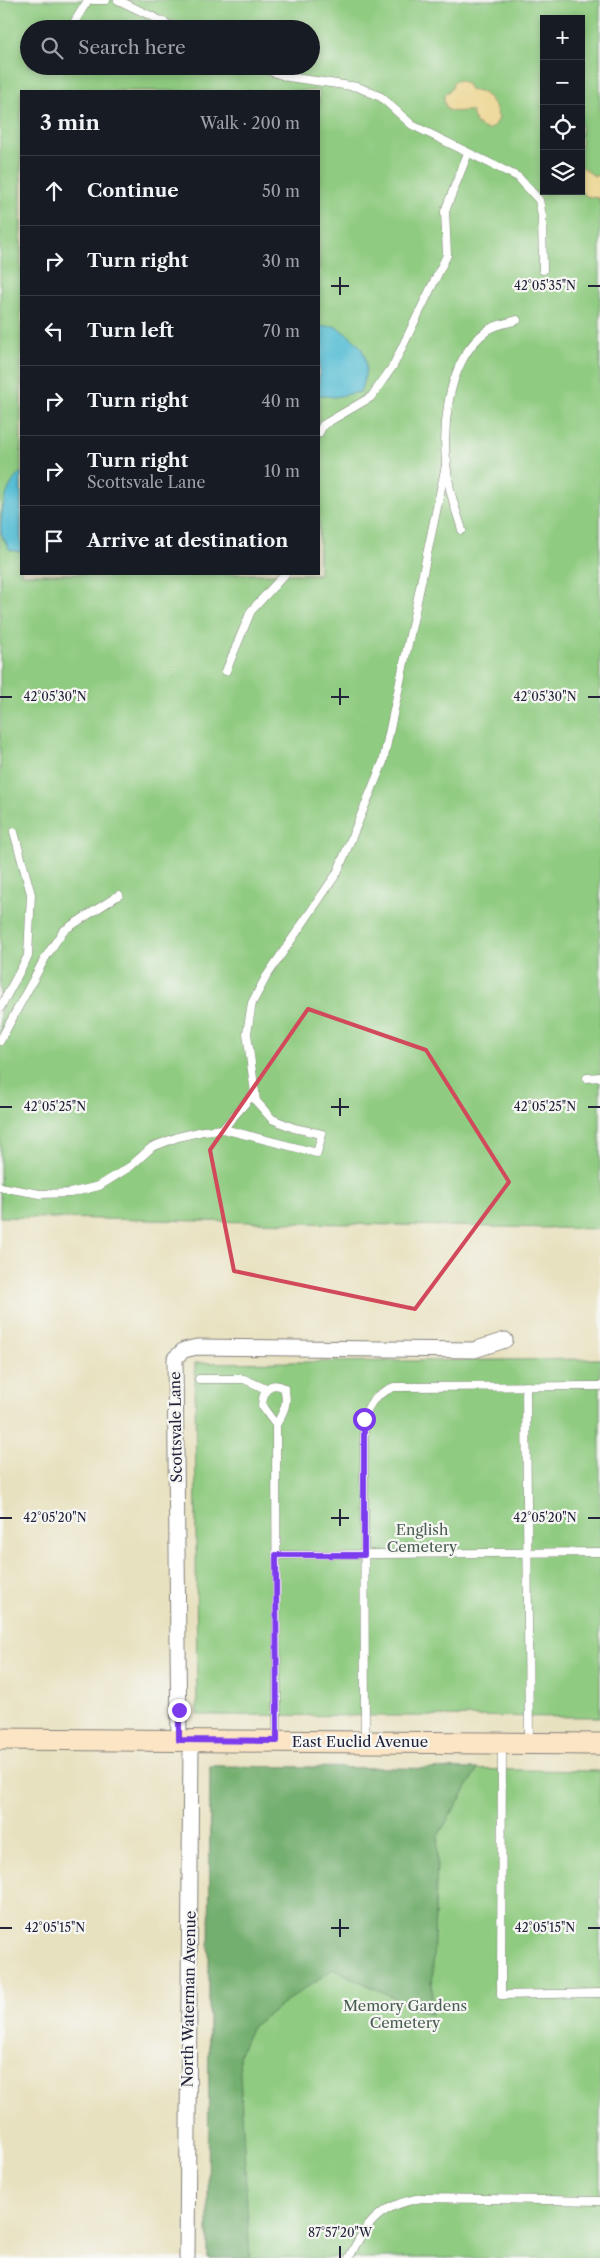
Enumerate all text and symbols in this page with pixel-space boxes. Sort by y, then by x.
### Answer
map controls [540,15,585,195]
button: + [540,15,585,60]
search box [20,20,320,75]
icon: search [38,34,66,62]
text: Search here [78,36,186,59]
button: − [540,60,585,105]
button: locate [540,105,585,150]
text: 3 min [40,110,100,135]
text: Walk · 200 m [200,113,300,133]
button: layers [540,150,585,195]
icon: ahead [40,177,68,205]
text: Continue [87,179,179,202]
text: 50 m [262,181,300,201]
icon: right [40,247,68,275]
text: Turn right [87,249,188,272]
text: 30 m [262,251,300,271]
text: 42°05'35"N [514,278,576,293]
icon: left [40,317,68,345]
text: Turn left [87,319,174,342]
text: 70 m [263,321,300,341]
icon: right [40,387,68,415]
text: Turn right [87,389,188,412]
text: 40 m [261,391,300,411]
text: Turn right [87,449,188,472]
icon: right [40,457,68,485]
text: 10 m [264,461,300,481]
text: Scottsvale Lane [87,472,205,492]
icon: arrive [40,527,68,555]
text: Arrive at destination [87,529,288,552]
text: 42°05'30"N [23,689,87,704]
text: 42°05'30"N [513,689,577,704]
text: 42°05'25"N [24,1099,86,1114]
text: 42°05'25"N [514,1099,576,1114]
street label: Scottsvale Lane [165,1371,186,1483]
route start [353,1408,376,1431]
text: 42°05'20"N [23,1510,87,1525]
text: 42°05'20"N [513,1510,577,1525]
park label: English Cemetery [387,1520,458,1556]
route end [168,1699,191,1722]
street label: East Euclid Avenue [292,1732,428,1751]
street label: North Waterman Avenue [177,1911,200,2087]
text: 42°05'15"N [25,1920,85,1935]
text: 42°05'15"N [515,1920,575,1935]
park label: Memory Gardens Cemetery [343,1996,467,2032]
text: 87°57'20"W [308,2225,373,2240]

